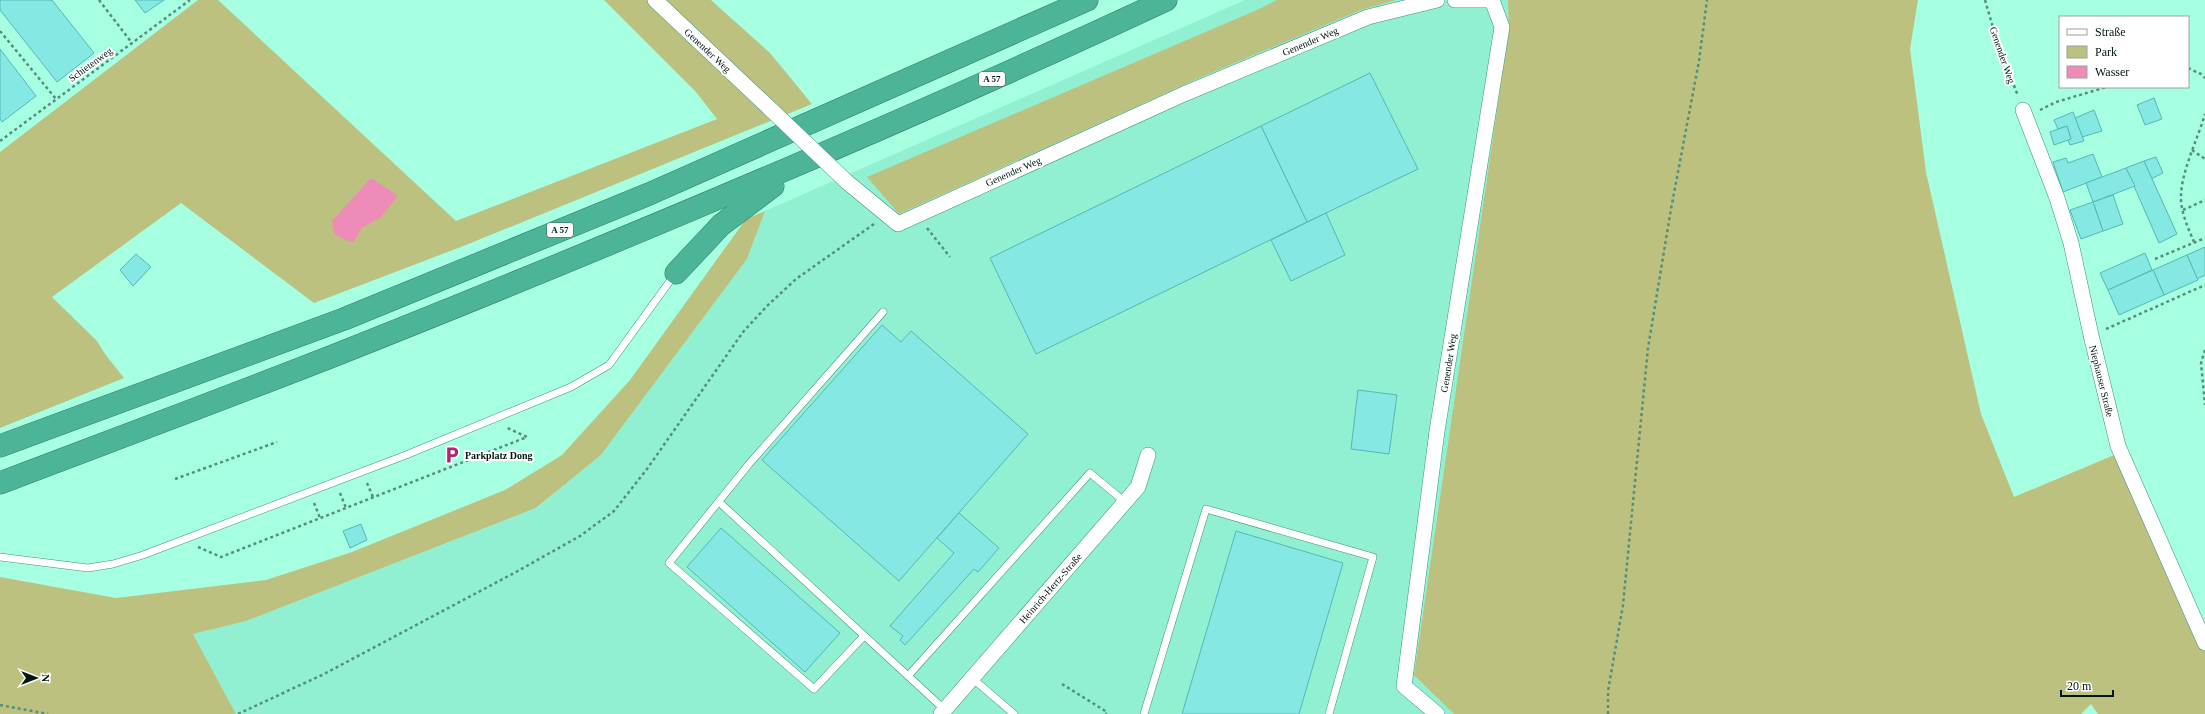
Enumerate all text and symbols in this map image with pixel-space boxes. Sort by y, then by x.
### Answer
legend [2059,16,2189,88]
street label: Genender Weg [1281,25,1340,58]
street label: Genender Weg [1988,25,2017,85]
text: Straße [2095,25,2126,39]
street label: Genender Weg [682,26,733,75]
street label: Schietenweg [66,45,114,84]
text: Park [2095,45,2117,59]
text: Wasser [2095,65,2129,79]
road number: A 57 [979,72,1005,86]
street label: Genender Weg [984,154,1043,189]
road number: A 57 [547,223,573,237]
street label: Genender Weg [1438,333,1459,393]
street label: Niephauser Straße [2087,344,2116,419]
parking icon: Parkplatz Dong [442,445,462,465]
place label: Parkplatz Dong [465,450,533,461]
street label: Heinrich-Hertz-Straße [1017,551,1084,626]
north arrow [16,658,56,698]
scale bar [2061,672,2113,698]
text: N [40,674,52,682]
text: 20 m [2067,679,2092,693]

